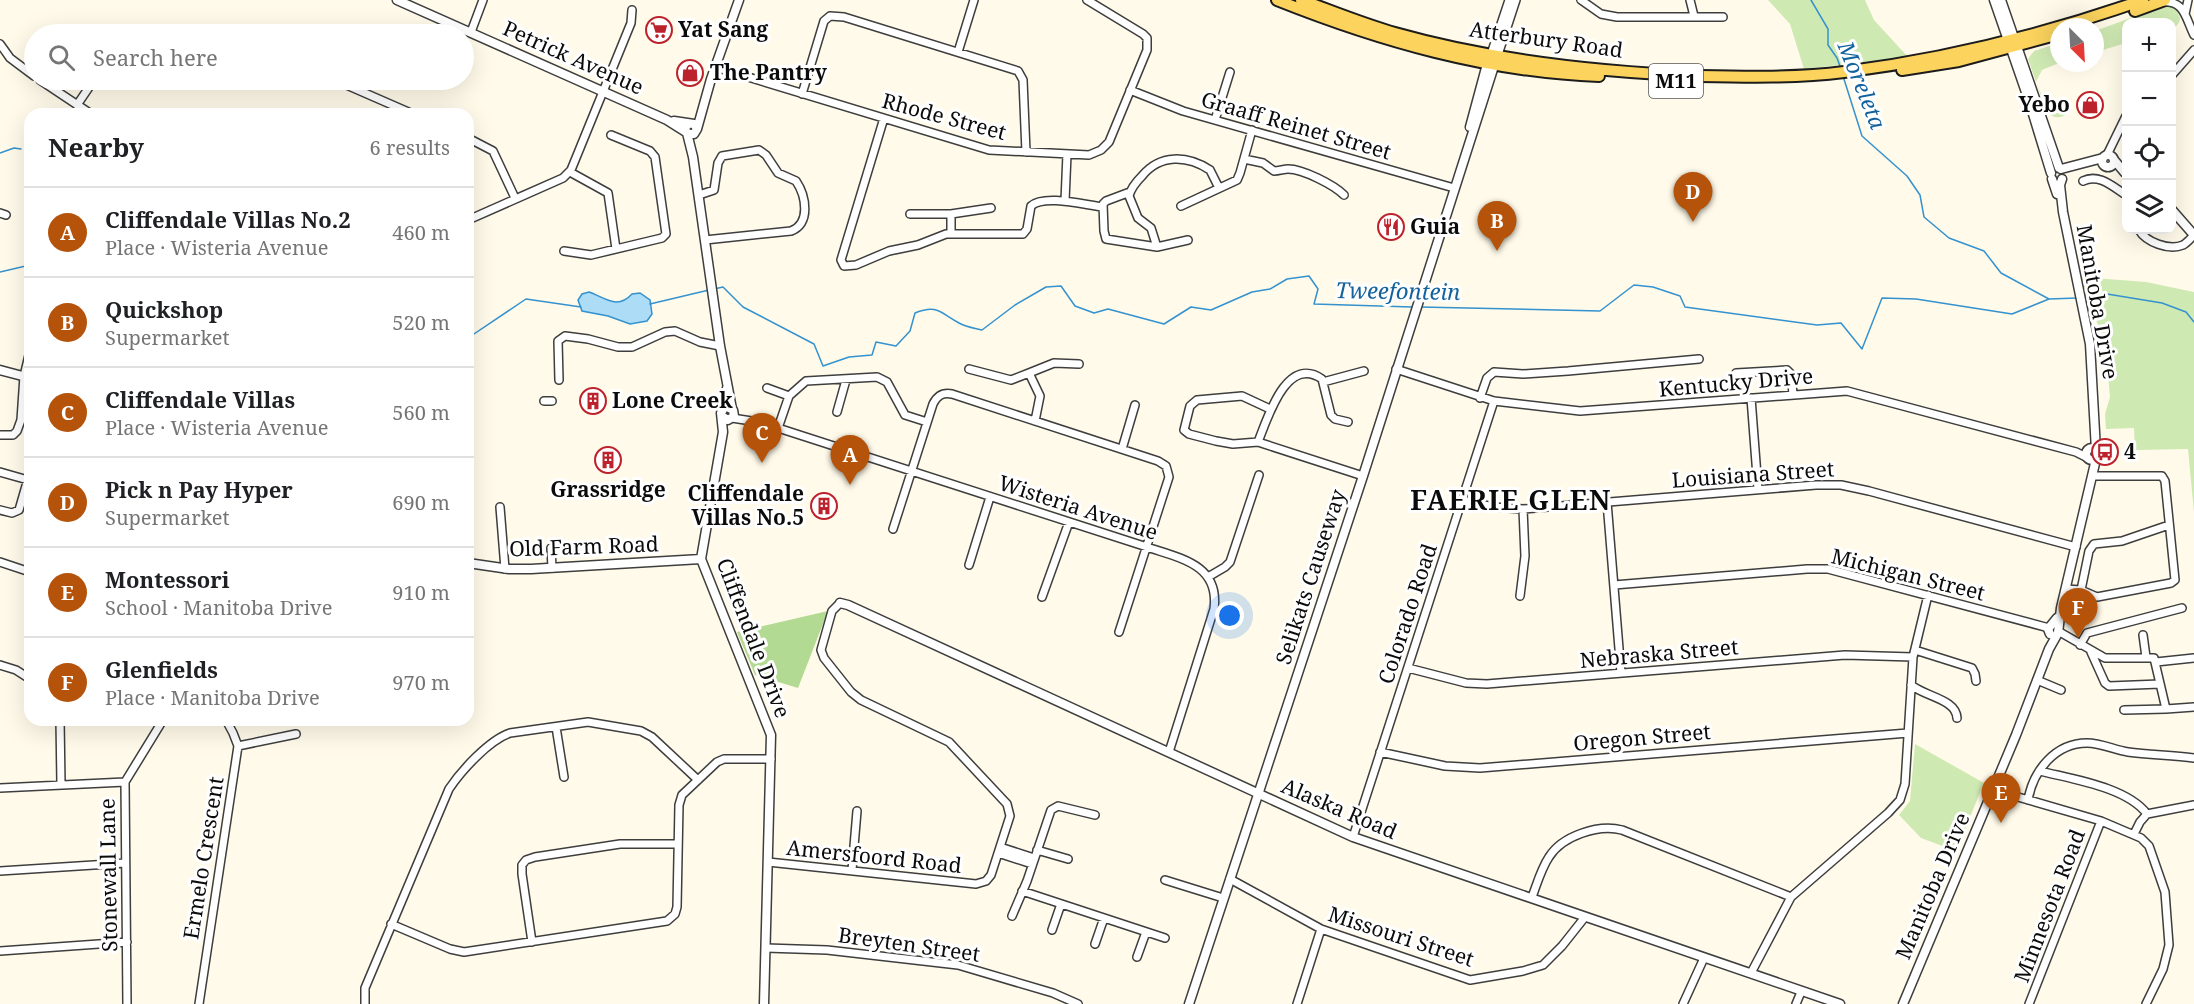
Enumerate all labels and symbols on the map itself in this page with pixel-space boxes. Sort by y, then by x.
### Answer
street label: Petrick Avenue [499,14,648,101]
street label: Atterbury Road [1468,14,1625,64]
supermarket icon: Yat Sang [644,15,674,45]
place label: Yat Sang [678,15,769,43]
north arrow [2050,18,2104,72]
water label: Moreleta [1831,35,1894,133]
shop icon: The Pantry [675,58,705,88]
place label: The Pantry [710,58,828,86]
road number: M11 [1649,64,1703,98]
street label: Graaff Reinet Street [1198,85,1395,166]
street label: Rhode Street [879,86,1009,146]
place label: Yebo [2018,90,2070,118]
shop icon: Yebo [2075,90,2105,120]
pin: D [1674,172,1712,222]
pin: B [1478,202,1516,251]
restaurant icon: Guia [1376,212,1406,242]
place label: Guia [1410,212,1460,240]
street label: Manitoba Drive [2071,222,2125,381]
water label: Tweefontein [1335,274,1461,306]
street label: Kentucky Drive [1657,361,1814,403]
building icon: Lone Creek [578,386,608,416]
place label: Lone Creek [612,386,733,414]
pin: C [742,414,782,463]
pin: A [830,436,870,485]
bus stop icon: 4 [2090,437,2120,467]
place label: 4 [2124,437,2136,465]
building icon: Grassridge [593,445,623,475]
street label: Louisiana Street [1671,454,1835,494]
street label: Wisteria Avenue [995,468,1161,546]
place label: Grassridge [550,475,666,503]
place label: Cliffendale Villas No.5 [688,479,804,531]
district label: FAERIE GLEN [1410,481,1612,518]
street label: Selikats Causeway [1269,485,1352,668]
building icon: Cliffendale Villas No.5 [809,491,839,521]
street label: Old Farm Road [509,529,659,563]
street label: Colorado Road [1371,540,1443,687]
street label: Michigan Street [1828,541,1988,607]
street label: Cliffendale Drive [711,554,797,722]
pin: F [2058,588,2098,638]
your location [1215,601,1244,630]
street label: Nebraska Street [1578,632,1739,674]
street label: Oregon Street [1572,717,1712,757]
street label: Alaska Road [1277,771,1401,845]
pin: E [1982,774,2020,823]
street label: Ermelo Crescent [176,775,230,941]
street label: Stonewall Lane [93,798,123,952]
street label: Manitoba Drive [1889,808,1976,963]
street label: Minnesota Road [2007,825,2091,986]
street label: Amersfoord Road [785,833,963,879]
street label: Missouri Street [1325,899,1478,973]
street label: Breyten Street [836,920,982,968]

